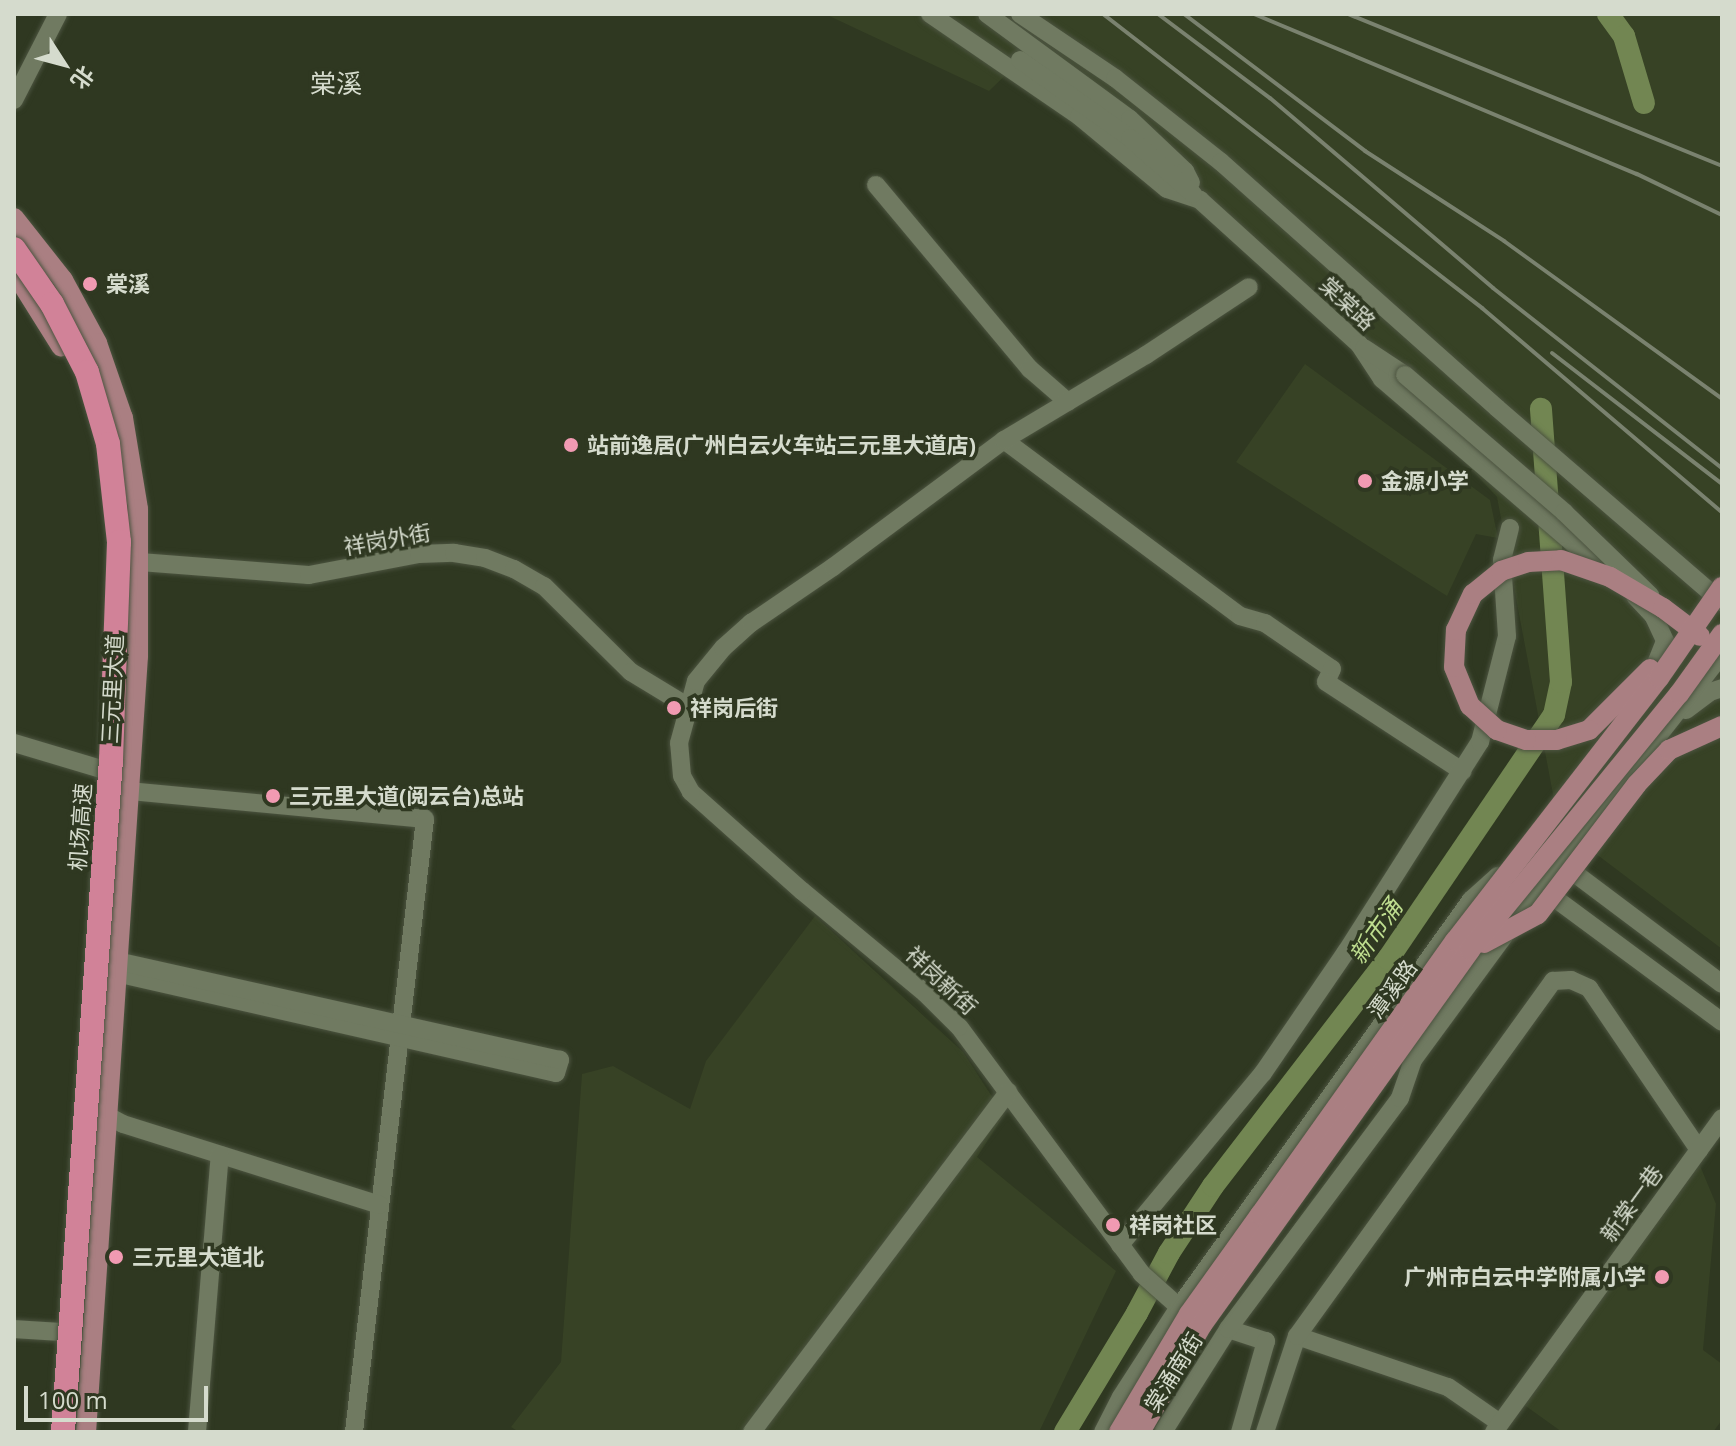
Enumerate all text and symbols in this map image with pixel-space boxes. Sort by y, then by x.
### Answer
north arrow [24,24,104,104]
text: 北 [65,60,102,96]
district label: 棠溪 [310,68,362,100]
place label: 棠溪 [106,271,150,297]
street label: 棠棠路 [1315,271,1381,335]
marker: 棠溪 [81,275,99,293]
place label: 站前逸居(广州白云火车站三元里大道店) [587,432,976,458]
marker: 站前逸居(广州白云火车站三元里大道店) [562,436,580,454]
place label: 金源小学 [1381,468,1469,494]
marker: 金源小学 [1356,472,1374,490]
street label: 祥岗外街 [341,518,433,560]
street label: 三元里大道 [96,633,128,745]
place label: 祥岗后街 [690,695,778,721]
marker: 祥岗后街 [665,699,683,717]
street label: 机场高速 [64,782,96,872]
place label: 三元里大道(阅云台)总站 [289,783,524,809]
marker: 三元里大道(阅云台)总站 [264,787,282,805]
water label: 新市涌 [1343,893,1407,969]
street label: 祥岗新街 [901,940,983,1020]
street label: 潭溪路 [1362,955,1422,1023]
street label: 新棠一巷 [1594,1160,1668,1246]
place label: 祥岗社区 [1129,1212,1217,1238]
marker: 祥岗社区 [1104,1216,1122,1234]
place label: 三元里大道北 [132,1244,264,1270]
marker: 三元里大道北 [107,1248,125,1266]
place label: 广州市白云中学附属小学 [1404,1264,1646,1290]
marker: 广州市白云中学附属小学 [1653,1268,1671,1286]
street label: 棠涌南街 [1138,1328,1208,1416]
scale bar [28,1370,212,1420]
text: 100 m [38,1383,108,1416]

